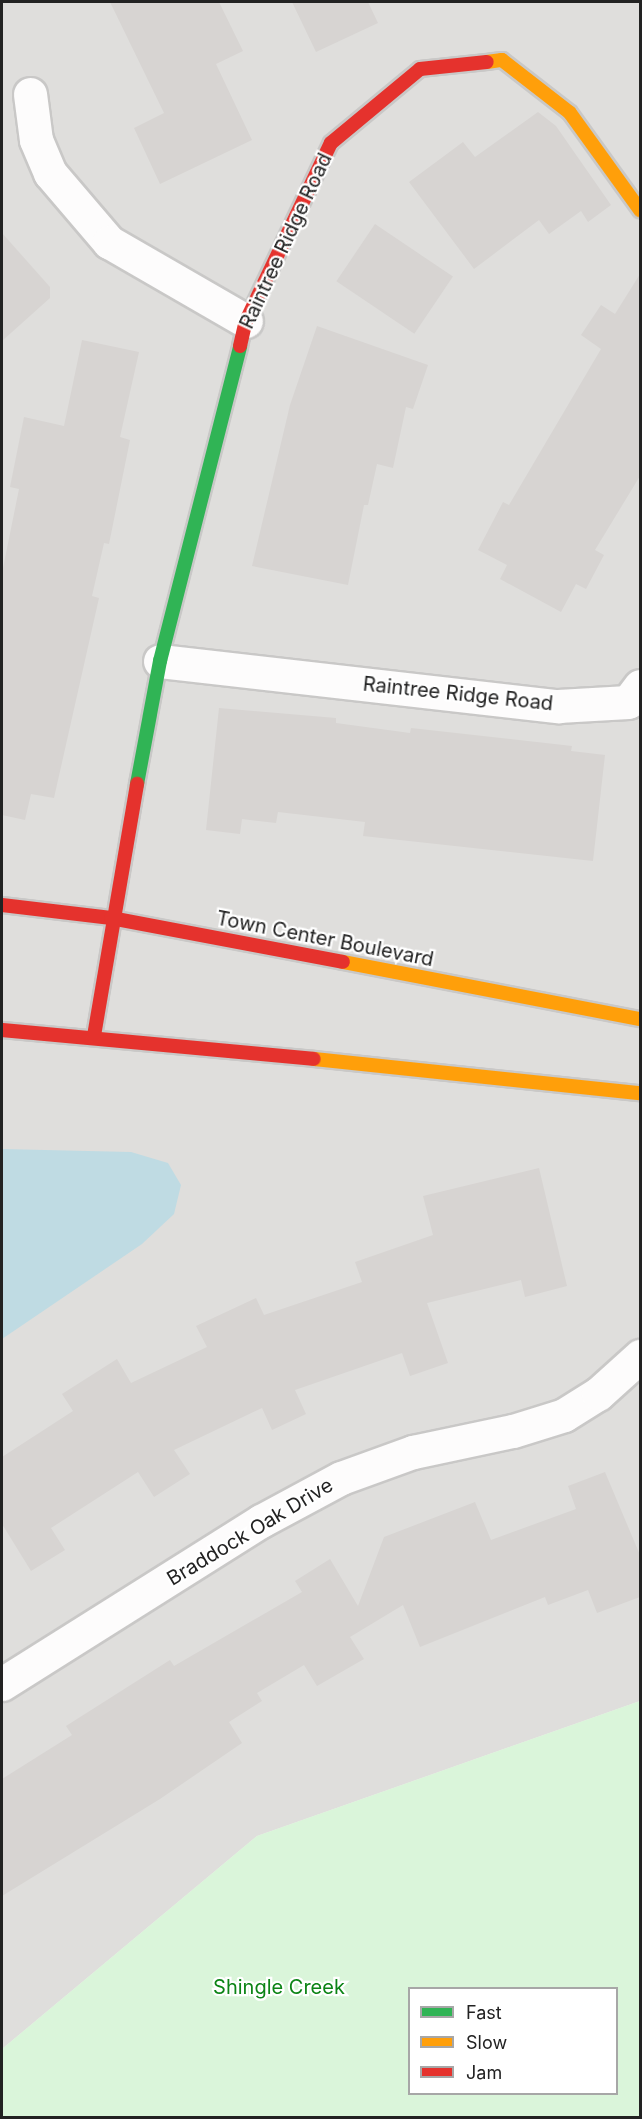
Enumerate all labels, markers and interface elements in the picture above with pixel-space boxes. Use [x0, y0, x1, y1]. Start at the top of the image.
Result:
street label: Raintree Ridge Road [235, 149, 337, 333]
street label: Raintree Ridge Road [362, 672, 554, 716]
street label: Town Center Boulevard [214, 906, 436, 972]
street label: Braddock Oak Drive [163, 1473, 337, 1591]
park label: Shingle Creek [213, 1975, 345, 1999]
legend [408, 1987, 618, 2095]
text: Fast [466, 2002, 502, 2023]
text: Slow [466, 2032, 507, 2053]
text: Jam [466, 2062, 502, 2083]

